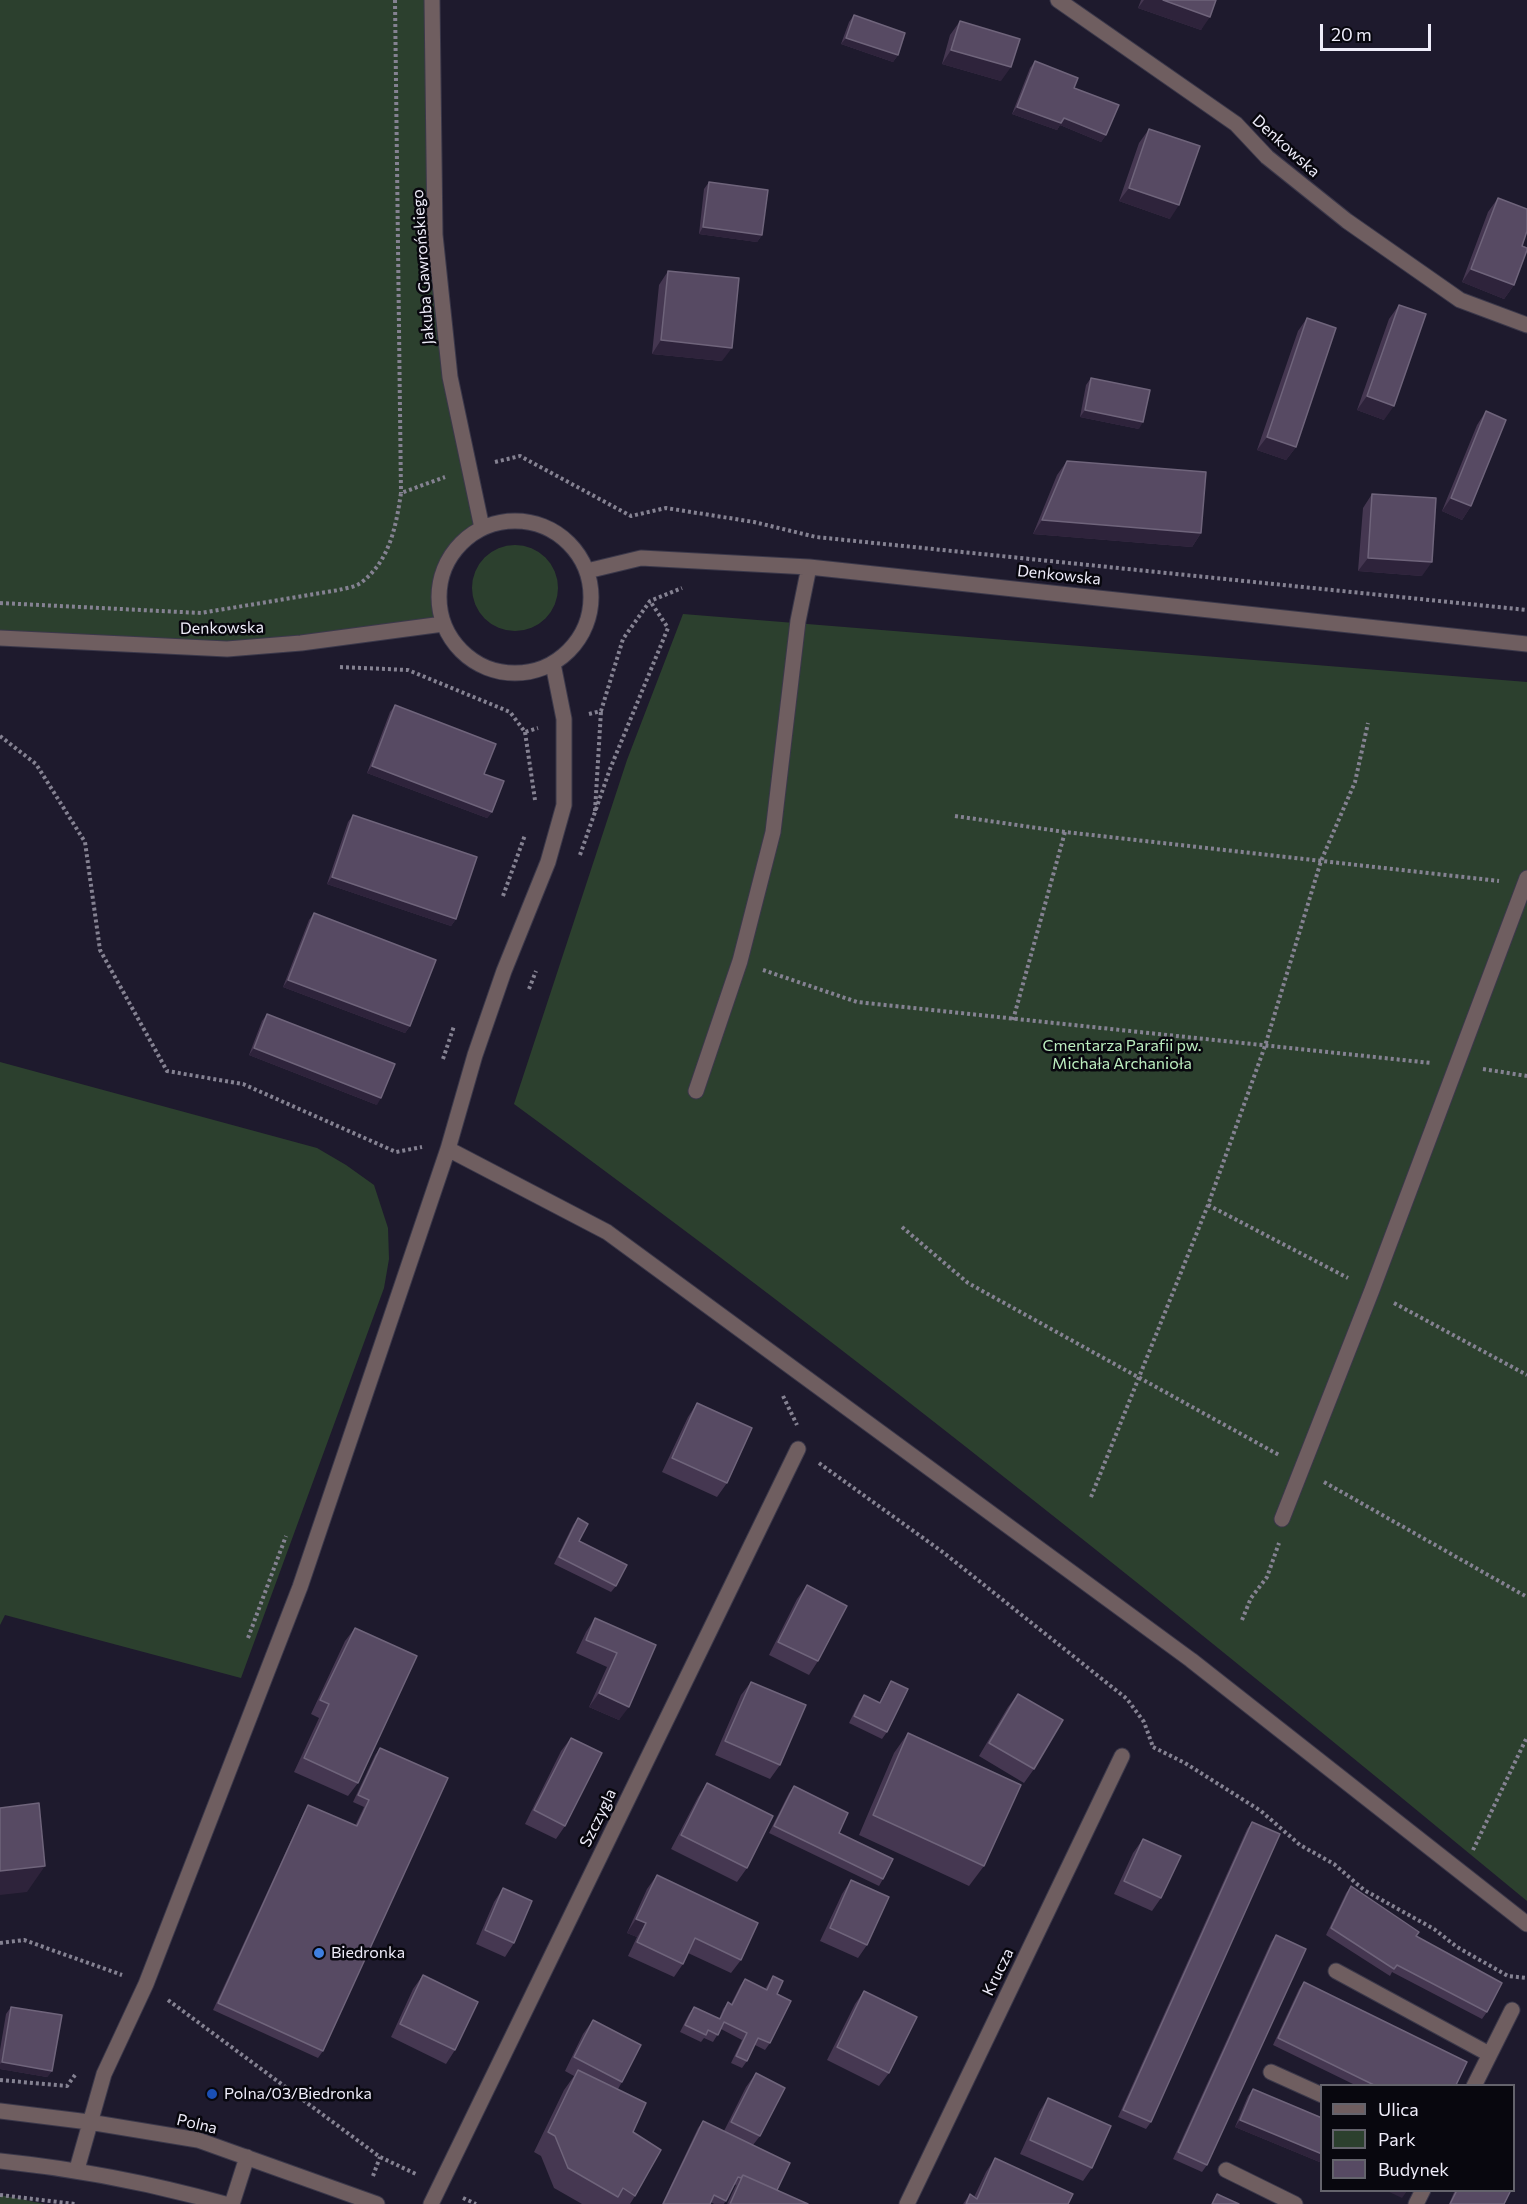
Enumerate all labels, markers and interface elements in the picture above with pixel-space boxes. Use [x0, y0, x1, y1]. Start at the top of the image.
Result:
scale bar [1323, 12, 1434, 50]
text: 20 m [1331, 23, 1372, 45]
street label: Denkowska [1248, 111, 1324, 181]
street label: Jakuba Gawrońskiego [408, 189, 438, 345]
street label: Denkowska [1016, 561, 1102, 589]
street label: Denkowska [180, 618, 264, 638]
park label: Cmentarza Parafii pw. Michała Archanioła [1043, 1036, 1201, 1074]
street label: Szczygla [576, 1786, 620, 1850]
place label: Biedronka [331, 1943, 405, 1963]
street label: Krucza [978, 1945, 1018, 1999]
marker: Biedronka [312, 1946, 326, 1960]
place label: Polna/03/Biedronka [224, 2084, 372, 2104]
legend [1320, 2084, 1515, 2192]
marker: Polna/03/Biedronka [205, 2087, 219, 2101]
text: Ulica [1378, 2098, 1419, 2120]
street label: Polna [175, 2110, 219, 2138]
text: Park [1378, 2128, 1416, 2150]
text: Budynek [1378, 2158, 1449, 2180]

